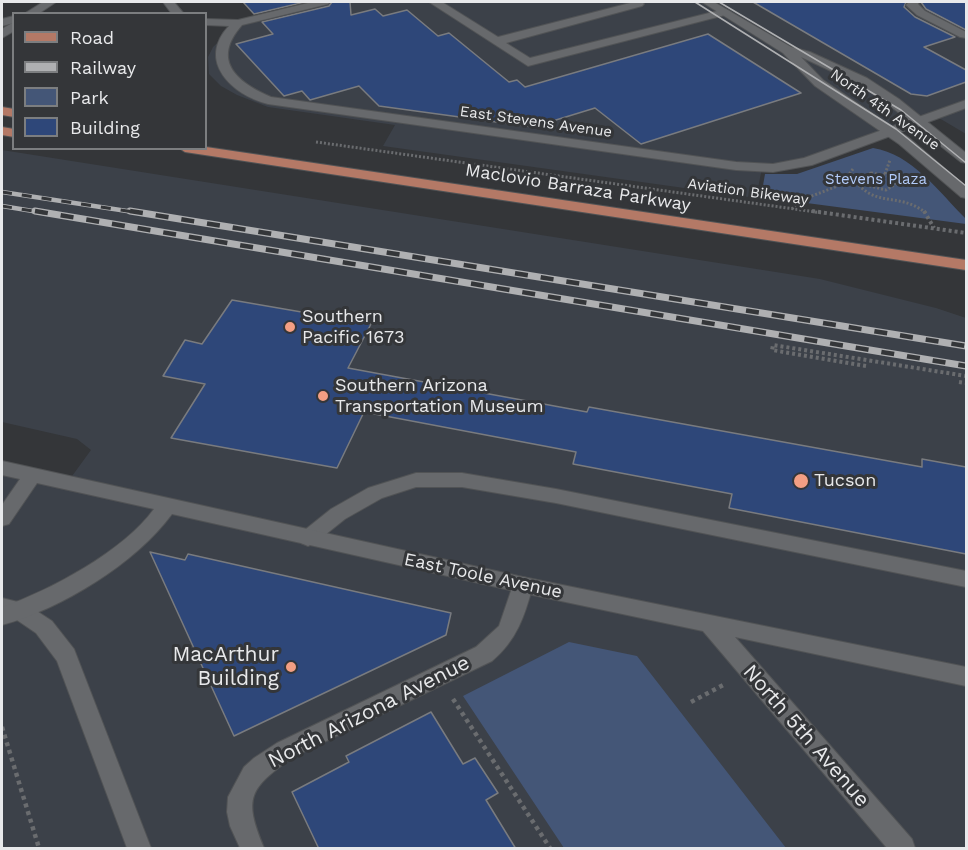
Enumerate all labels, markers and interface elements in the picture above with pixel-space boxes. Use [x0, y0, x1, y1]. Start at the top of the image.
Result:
legend [12, 12, 207, 150]
text: Road [70, 27, 114, 48]
text: Railway [70, 57, 136, 78]
street label: North 4th Avenue [827, 66, 943, 154]
text: Park [70, 87, 109, 108]
street label: East Stevens Avenue [459, 102, 613, 142]
text: Building [70, 117, 140, 138]
street label: Maclovio Barraza Parkway [464, 160, 692, 216]
park label: Stevens Plaza [825, 171, 927, 189]
street label: Aviation Bikeway [686, 175, 810, 209]
place label: Southern Pacific 1673 [302, 306, 404, 348]
marker: Southern Pacific 1673 [283, 320, 297, 334]
place label: Southern Arizona Transportation Museum [335, 375, 544, 418]
marker: Southern Arizona Transportation Museum [316, 389, 330, 403]
place label: Tucson [814, 470, 876, 492]
marker: Tucson [792, 472, 810, 490]
street label: East Toole Avenue [402, 549, 564, 603]
place label: MacArthur Building [172, 642, 279, 692]
street label: North Arizona Avenue [264, 650, 474, 774]
marker: MacArthur Building [284, 660, 298, 674]
street label: North 5th Avenue [737, 660, 875, 812]

